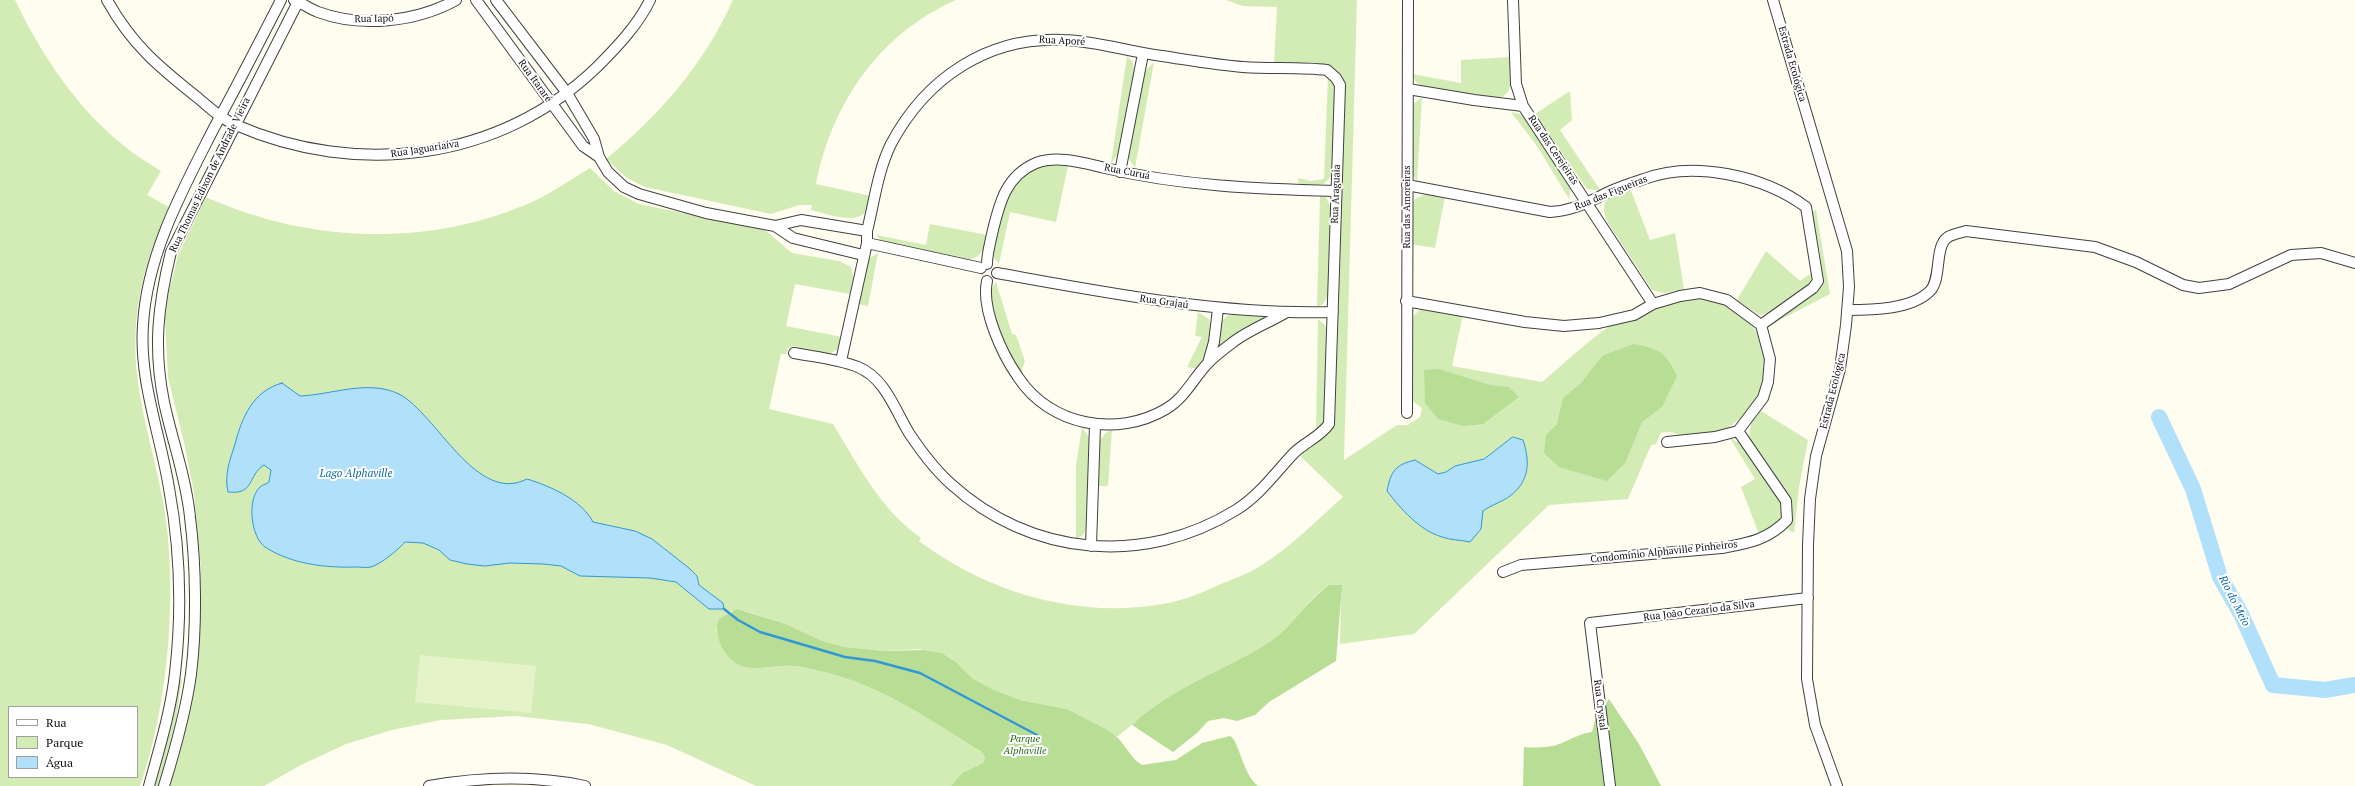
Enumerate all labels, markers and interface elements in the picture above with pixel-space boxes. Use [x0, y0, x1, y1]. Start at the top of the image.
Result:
street label: Rua Iapó [354, 13, 394, 25]
street label: Estrada Ecológica [1775, 25, 1809, 103]
street label: Rua Aporé [1038, 34, 1086, 48]
street label: Rua Itararé [516, 57, 554, 105]
street label: Rua Thomas Edixon de Andrade Vieira [167, 96, 253, 254]
street label: Rua das Cerejeiras [1525, 113, 1581, 187]
street label: Rua Jaguariaíva [390, 138, 460, 160]
street label: Rua Curuá [1103, 162, 1151, 182]
street label: Rua Araguaia [1329, 164, 1343, 224]
street label: Rua das Amoreiras [1401, 165, 1413, 249]
street label: Rua das Figueiras [1573, 173, 1649, 213]
street label: Rua Grajaú [1139, 293, 1189, 311]
street label: Estrada Ecológica [1818, 352, 1848, 430]
water label: Lago Alphaville [320, 467, 392, 481]
street label: Condomínio Alphaville Pinheiros [1590, 538, 1738, 566]
water label: Rio do Meio [2216, 573, 2252, 629]
street label: Rua João Cezario da Silva [1643, 598, 1755, 624]
street label: Rua Crystal [1591, 679, 1609, 731]
legend [8, 706, 138, 778]
text: Rua [46, 715, 67, 730]
park label: Parque Alphaville [1003, 733, 1047, 756]
text: Parque [46, 735, 83, 750]
text: Água [46, 755, 73, 770]

